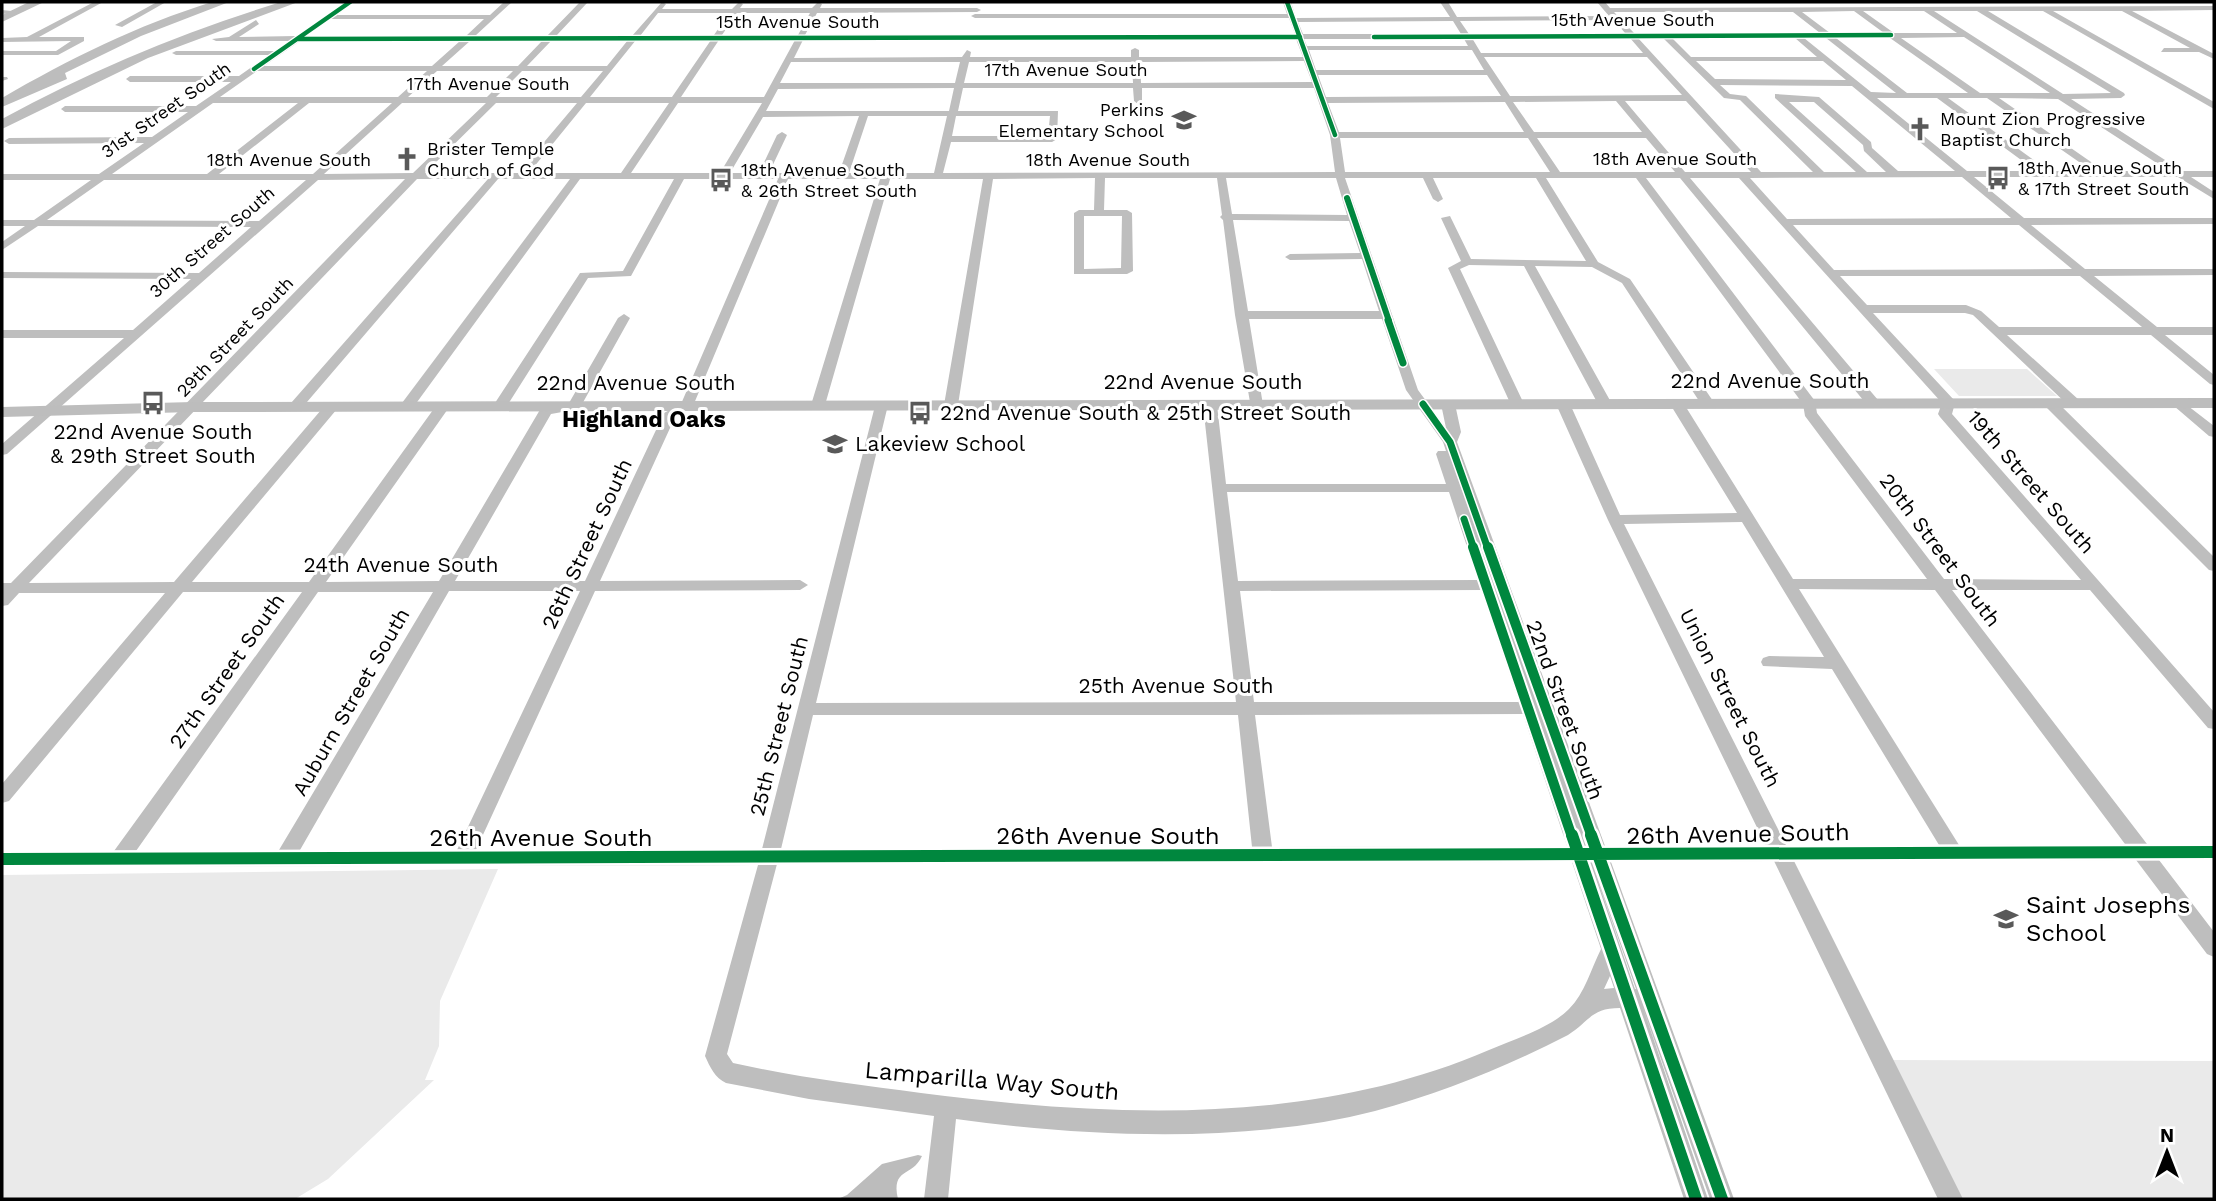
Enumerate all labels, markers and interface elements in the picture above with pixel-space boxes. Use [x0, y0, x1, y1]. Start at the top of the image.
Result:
street label: 15th Avenue South [1551, 9, 1715, 30]
street label: 15th Avenue South [716, 11, 880, 32]
street label: 31st Street South [97, 57, 234, 162]
street label: 17th Avenue South [984, 59, 1148, 80]
street label: 17th Avenue South [406, 73, 570, 94]
place label: Perkins Elementary School [998, 99, 1164, 141]
school or university icon: Perkins Elementary School [1170, 106, 1198, 134]
place label: Mount Zion Progressive Baptist Church [1940, 108, 2145, 150]
church icon: Mount Zion Progressive Baptist Church [1906, 115, 1934, 143]
place label: Brister Temple Church of God [427, 138, 555, 180]
church icon: Brister Temple Church of God [393, 145, 421, 173]
street label: 18th Avenue South [1593, 148, 1757, 169]
street label: 18th Avenue South [207, 149, 371, 170]
street label: 18th Avenue South [1026, 149, 1190, 170]
place label: 18th Avenue South & 17th Street South [2018, 157, 2189, 199]
place label: 18th Avenue South & 26th Street South [741, 159, 917, 201]
bus stop icon: 18th Avenue South & 17th Street South [1984, 164, 2012, 192]
bus stop icon: 18th Avenue South & 26th Street South [707, 166, 735, 194]
street label: 30th Street South [145, 182, 279, 302]
street label: 29th Street South [172, 272, 297, 401]
street label: 22nd Avenue South [1670, 368, 1870, 393]
street label: 22nd Avenue South [1103, 369, 1303, 394]
street label: 22nd Avenue South [536, 370, 736, 395]
bus stop icon: 22nd Avenue South & 29th Street South [139, 389, 167, 417]
bus stop icon: 22nd Avenue South & 25th Street South [906, 399, 934, 427]
place label: 22nd Avenue South & 25th Street South [940, 400, 1351, 425]
street label: 19th Street South [1962, 405, 2100, 558]
district label: Highland Oaks [562, 406, 726, 433]
place label: 22nd Avenue South & 29th Street South [50, 419, 256, 468]
school or university icon: Lakeview School [821, 430, 849, 458]
place label: Lakeview School [855, 431, 1026, 456]
street label: 26th Street South [536, 455, 637, 633]
street label: 20th Street South [1875, 468, 2006, 631]
street label: 24th Avenue South [304, 552, 498, 577]
street label: 27th Street South [164, 588, 290, 753]
street label: Auburn Street South [287, 603, 415, 800]
street label: Union Street South [1675, 604, 1786, 791]
street label: 22nd Street South [1521, 617, 1610, 803]
street label: 25th Street South [744, 633, 813, 818]
street label: 25th Avenue South [1079, 673, 1273, 698]
street label: 26th Avenue South [1626, 818, 1850, 850]
street label: 26th Avenue South [996, 822, 1220, 850]
street label: 26th Avenue South [429, 824, 653, 852]
place label: Saint Josephs School [2026, 891, 2190, 947]
school or university icon: Saint Josephs School [1992, 905, 2020, 933]
street label: Lamparilla Way South [864, 1056, 1120, 1106]
north arrow [2132, 1117, 2202, 1187]
text: N [2160, 1124, 2174, 1147]

